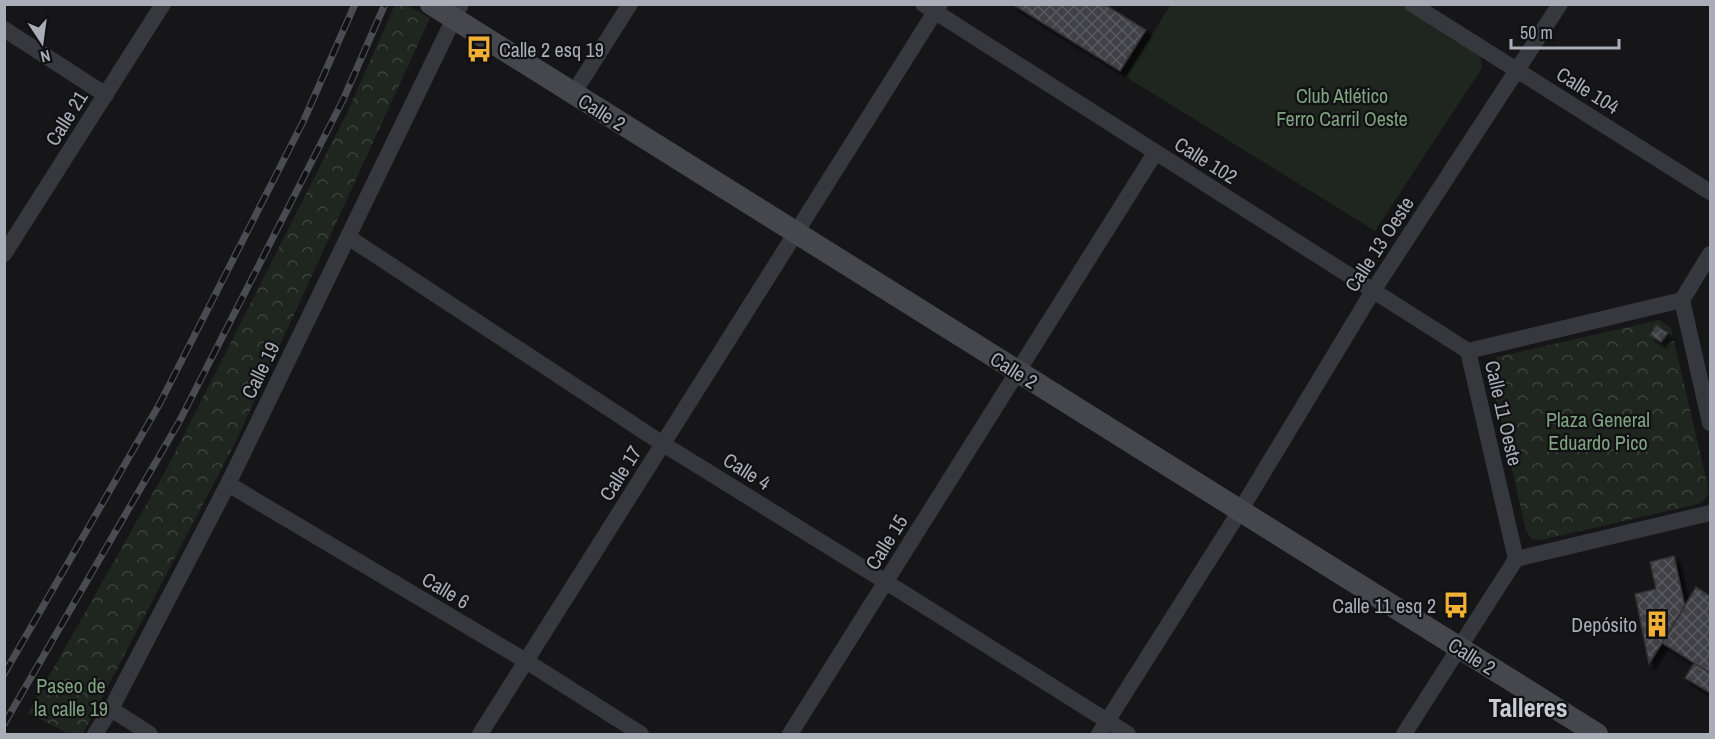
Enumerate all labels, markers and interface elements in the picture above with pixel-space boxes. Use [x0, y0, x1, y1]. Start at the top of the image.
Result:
north arrow [12, 12, 72, 72]
scale bar [1511, 12, 1619, 50]
text: 50 m [1520, 20, 1553, 45]
bus stop icon: Calle 2 esq 19 [464, 34, 494, 64]
place label: Calle 2 esq 19 [499, 36, 604, 63]
text: N [38, 45, 52, 68]
street label: Calle 104 [1551, 60, 1625, 120]
park label: Club Atlético Ferro Carril Oeste [1276, 82, 1408, 132]
street label: Calle 21 [39, 85, 93, 151]
street label: Calle 2 [573, 87, 631, 137]
street label: Calle 102 [1169, 130, 1243, 190]
street label: Calle 13 Oeste [1338, 191, 1420, 297]
street label: Calle 19 [235, 337, 285, 403]
street label: Calle 2 [985, 345, 1043, 395]
street label: Calle 11 Oeste [1479, 358, 1529, 468]
park label: Plaza General Eduardo Pico [1546, 406, 1650, 456]
street label: Calle 17 [593, 440, 647, 506]
street label: Calle 4 [718, 446, 776, 496]
street label: Calle 15 [859, 509, 913, 575]
street label: Calle 6 [417, 565, 475, 615]
bus stop icon: Calle 11 esq 2 [1441, 590, 1471, 620]
place label: Calle 11 esq 2 [1332, 592, 1436, 619]
building icon: Depósito [1642, 609, 1672, 639]
place label: Depósito [1571, 611, 1637, 638]
street label: Calle 2 [1443, 631, 1501, 681]
park label: Paseo de la calle 19 [34, 672, 108, 722]
district label: Talleres [1488, 690, 1568, 725]

